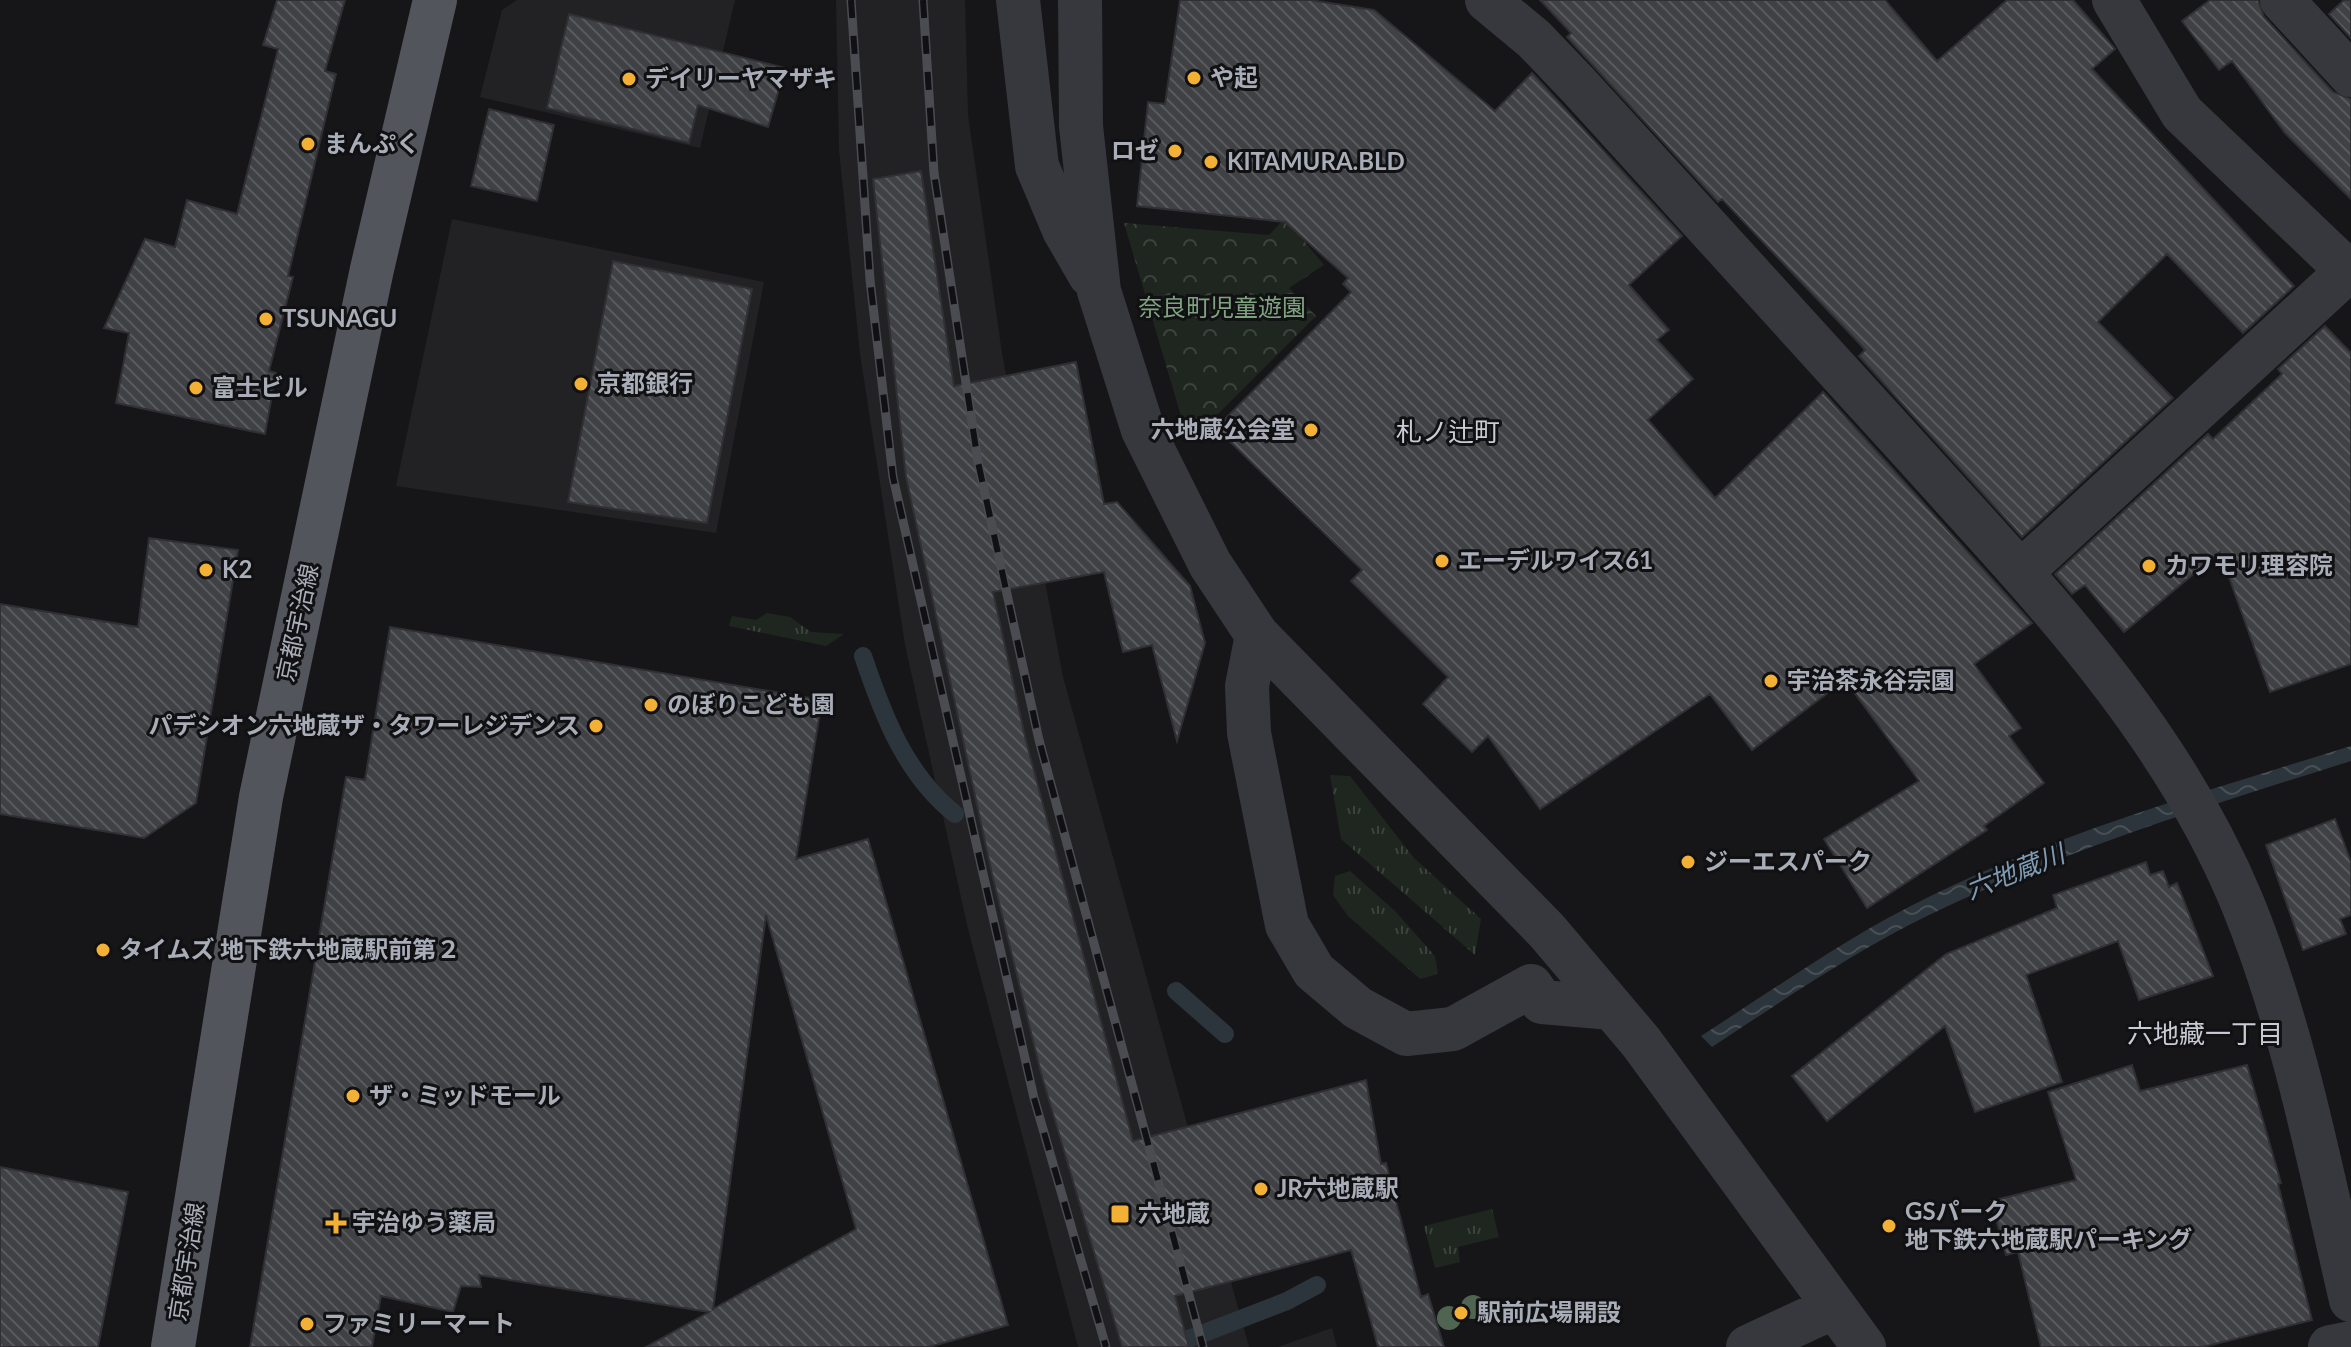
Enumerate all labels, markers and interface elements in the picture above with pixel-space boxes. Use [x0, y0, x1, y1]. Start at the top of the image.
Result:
place label: や起 [1210, 62, 1258, 91]
place label: デイリーヤマザキ [645, 63, 837, 92]
marker: や起 [1185, 69, 1203, 87]
marker: デイリーヤマザキ [620, 70, 638, 88]
place label: まんぷく [324, 128, 420, 157]
marker: まんぷく [299, 135, 317, 153]
place label: ロゼ [1111, 135, 1159, 164]
marker: ロゼ [1166, 142, 1184, 160]
place label: KITAMURA.BLD [1227, 146, 1405, 175]
marker: KITAMURA.BLD [1202, 153, 1220, 171]
park label: 奈良町児童遊園 [1138, 292, 1306, 321]
place label: TSUNAGU [282, 303, 397, 332]
marker: TSUNAGU [257, 310, 275, 328]
place label: 京都銀行 [597, 368, 693, 397]
place label: 富士ビル [212, 372, 308, 401]
marker: 京都銀行 [572, 375, 590, 393]
marker: 富士ビル [187, 379, 205, 397]
place label: 六地蔵公会堂 [1151, 414, 1295, 443]
district label: 札ノ辻町 [1396, 415, 1500, 447]
marker: 六地蔵公会堂 [1302, 421, 1320, 439]
place label: エーデルワイス61 [1458, 545, 1653, 574]
place label: カワモリ理容院 [2165, 550, 2333, 579]
marker: エーデルワイス61 [1433, 552, 1451, 570]
place label: K2 [222, 554, 252, 583]
marker: カワモリ理容院 [2140, 557, 2158, 575]
marker: K2 [197, 561, 215, 579]
street label: 京都宇治線 [270, 561, 323, 684]
place label: 宇治茶永谷宗園 [1787, 665, 1955, 694]
marker: 宇治茶永谷宗園 [1762, 672, 1780, 690]
place label: のぼりこども園 [667, 689, 835, 718]
marker: のぼりこども園 [642, 696, 660, 714]
place label: パデシオン六地蔵ザ・タワーレジデンス [148, 710, 580, 739]
marker: パデシオン六地蔵ザ・タワーレジデンス [587, 717, 605, 735]
water label: 六地蔵川 [1960, 836, 2072, 905]
place label: ジーエスパーク [1704, 846, 1872, 875]
marker: ジーエスパーク [1679, 853, 1697, 871]
place label: タイムズ 地下鉄六地蔵駅前第２ [119, 934, 460, 963]
marker: タイムズ 地下鉄六地蔵駅前第２ [94, 941, 112, 959]
district label: 六地藏一丁目 [2127, 1017, 2283, 1049]
place label: ザ・ミッドモール [369, 1080, 561, 1109]
marker: ザ・ミッドモール [344, 1087, 362, 1105]
place label: JR六地蔵駅 [1277, 1173, 1399, 1202]
marker: JR六地蔵駅 [1252, 1180, 1270, 1198]
place label: GSパーク 地下鉄六地蔵駅パーキング [1905, 1196, 2192, 1253]
place label: 六地蔵 [1138, 1198, 1210, 1227]
street label: 京都宇治線 [162, 1200, 209, 1323]
marker: 六地蔵 [1109, 1203, 1131, 1225]
place label: 宇治ゆう薬局 [352, 1207, 496, 1236]
marker: 宇治ゆう薬局 [327, 1214, 345, 1232]
marker: GSパーク 地下鉄六地蔵駅パーキング [1880, 1217, 1898, 1235]
place label: 駅前広場開設 [1477, 1297, 1621, 1326]
marker: 駅前広場開設 [1452, 1304, 1470, 1322]
place label: ファミリーマート [323, 1308, 515, 1337]
marker: ファミリーマート [298, 1315, 316, 1333]

